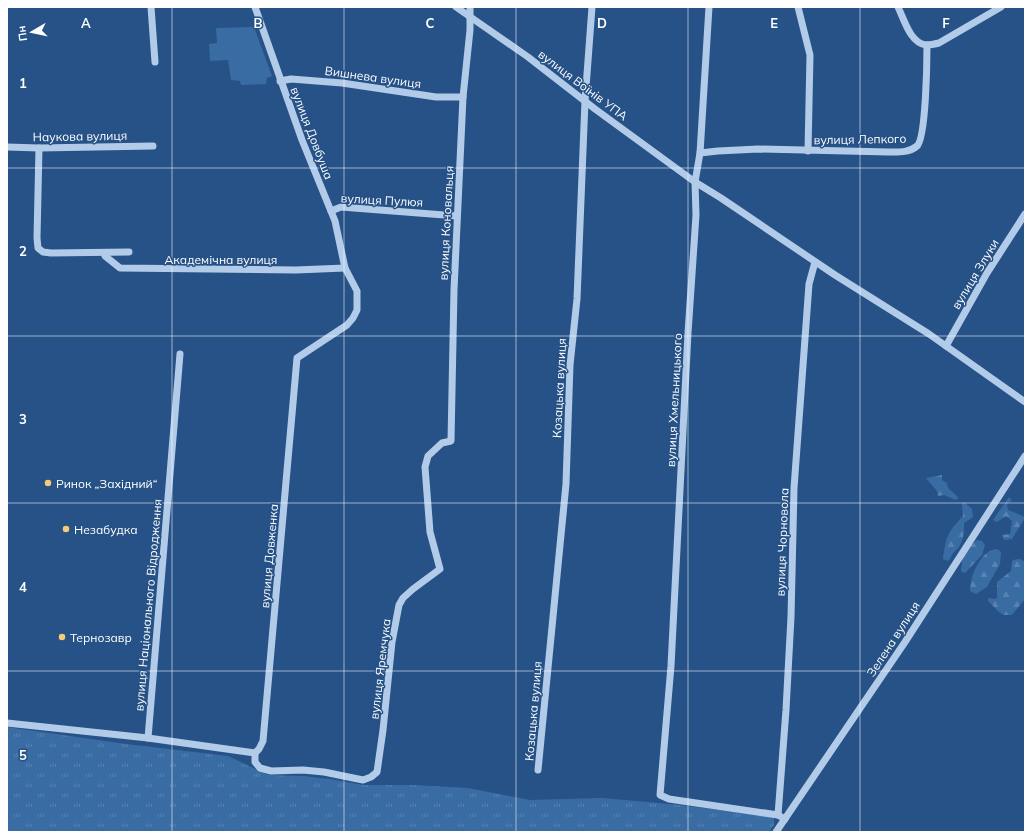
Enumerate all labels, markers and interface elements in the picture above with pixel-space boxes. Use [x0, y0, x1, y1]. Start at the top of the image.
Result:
north arrow [12, 12, 52, 52]
text: A [81, 15, 91, 31]
text: B [254, 15, 263, 31]
text: C [426, 15, 435, 31]
text: D [597, 15, 607, 31]
text: E [770, 15, 778, 31]
text: F [942, 15, 950, 31]
text: Пн [14, 25, 30, 42]
street label: вулиця Воїнів УПА [535, 46, 631, 124]
street label: Вишнева вулиця [324, 63, 422, 91]
text: 1 [19, 75, 27, 91]
street label: вулиця Довбуша [287, 85, 337, 181]
street label: Наукова вулиця [33, 128, 127, 144]
street label: вулиця Лепкого [814, 131, 907, 147]
street label: вулиця Коновальця [436, 165, 456, 281]
street label: вулиця Пулюя [340, 190, 424, 210]
street label: вулиця Злуки [948, 236, 1002, 312]
text: 2 [19, 243, 27, 259]
street label: Академічна вулиця [165, 252, 277, 267]
street label: вулиця Хмельницького [663, 333, 685, 467]
street label: Козацька вулиця [549, 338, 569, 438]
text: 3 [19, 411, 27, 427]
place label: Ринок „Західний“ [56, 476, 158, 491]
marker: Ринок „Західний“ [43, 478, 53, 488]
street label: вулиця Чорновола [773, 487, 791, 597]
street label: вулиця Національного Відродження [131, 498, 165, 712]
street label: вулиця Довженка [257, 503, 281, 609]
place label: Незабудка [74, 522, 138, 537]
marker: Незабудка [61, 524, 71, 534]
text: 4 [19, 579, 27, 595]
street label: Зелена вулиця [863, 599, 923, 679]
street label: вулиця Яремчука [366, 618, 394, 720]
place label: Тернозавр [70, 630, 132, 645]
marker: Тернозавр [57, 632, 67, 642]
street label: Козацька вулиця [521, 661, 545, 761]
text: 5 [19, 747, 27, 763]

